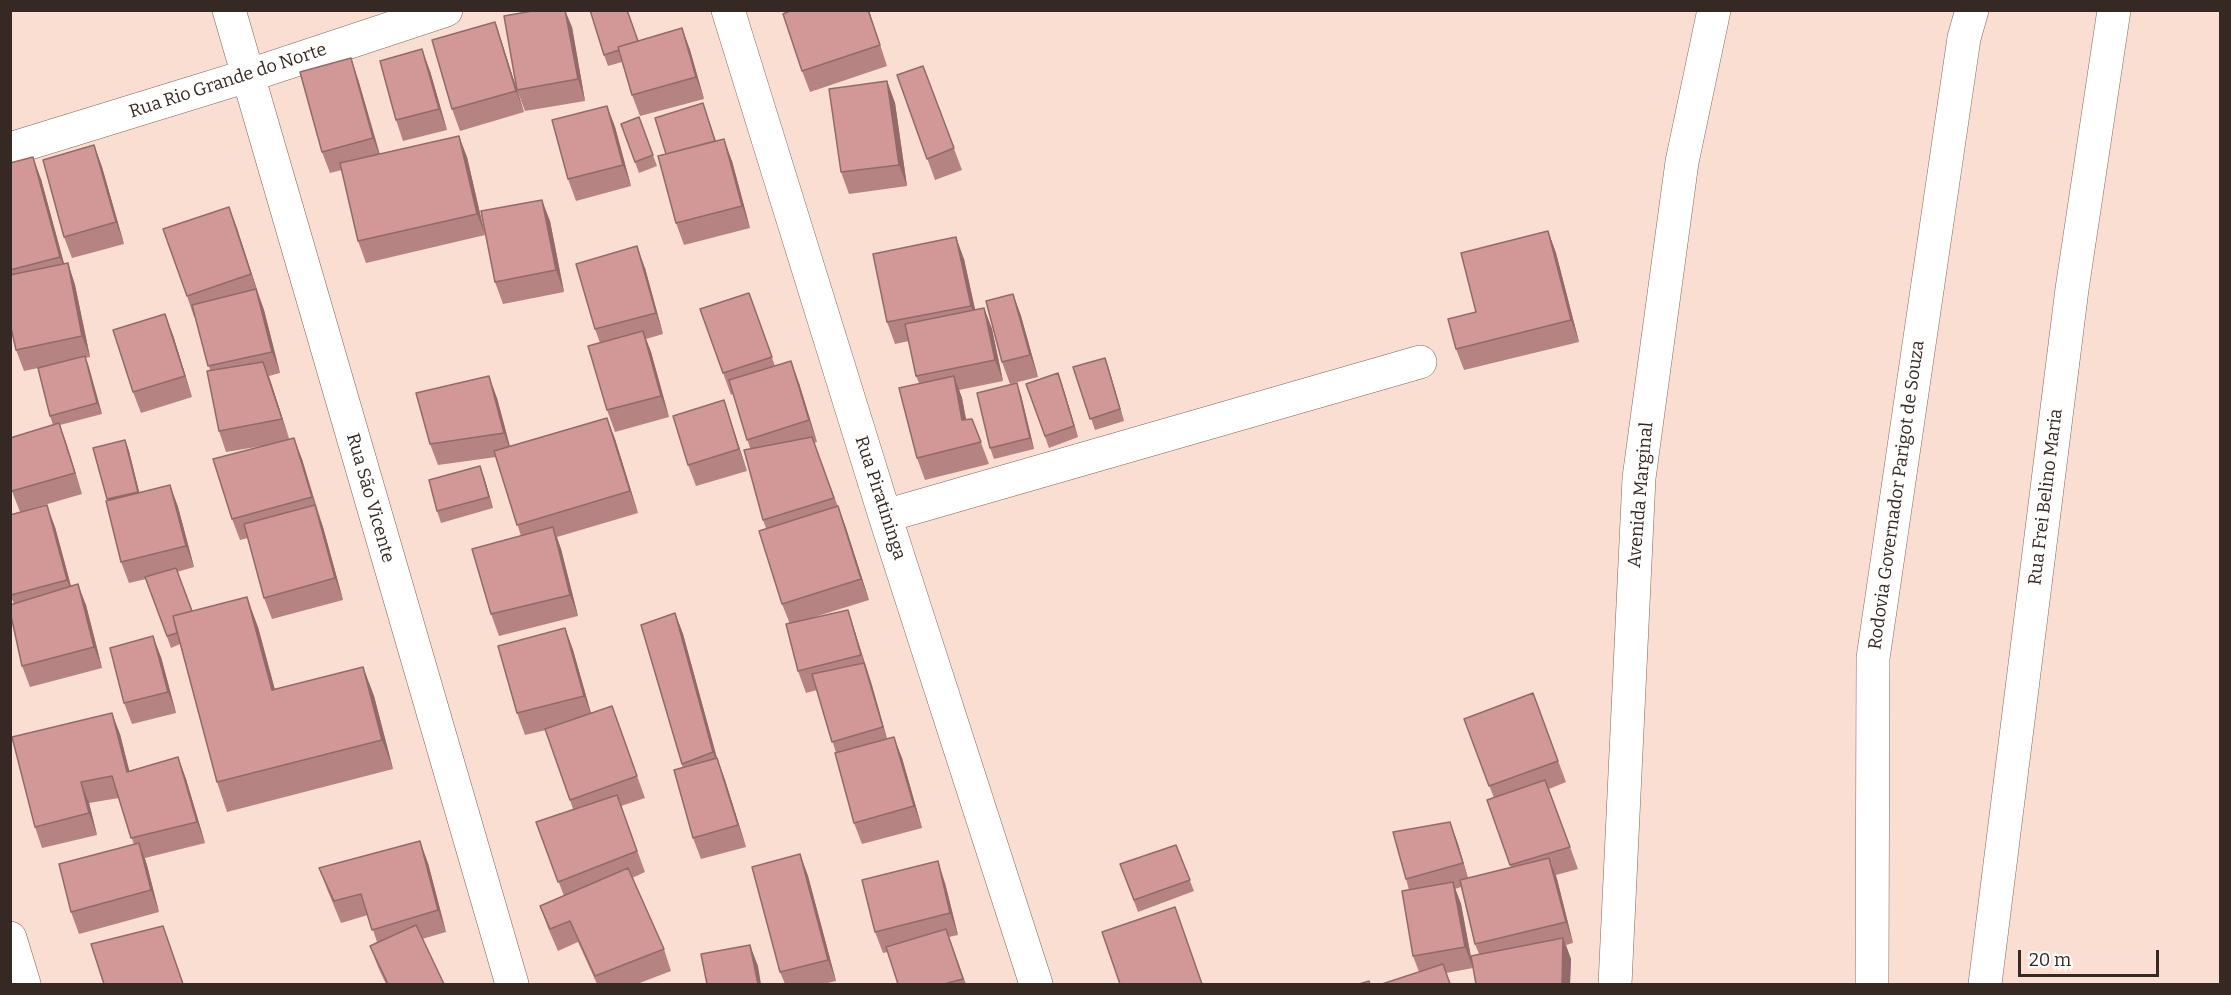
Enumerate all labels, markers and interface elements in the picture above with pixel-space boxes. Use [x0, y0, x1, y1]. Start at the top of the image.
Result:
street label: Rua Rio Grande do Norte [127, 39, 329, 123]
street label: Rodovia Governador Parigot de Souza [1865, 339, 1929, 651]
street label: Rua Frei Belino Maria [2024, 407, 2068, 587]
street label: Avenida Marginal [1624, 421, 1658, 569]
street label: Rua São Vicente [341, 431, 399, 565]
street label: Rua Piratininga [850, 433, 910, 563]
scale bar [2021, 938, 2162, 976]
text: 20 m [2029, 949, 2071, 971]

